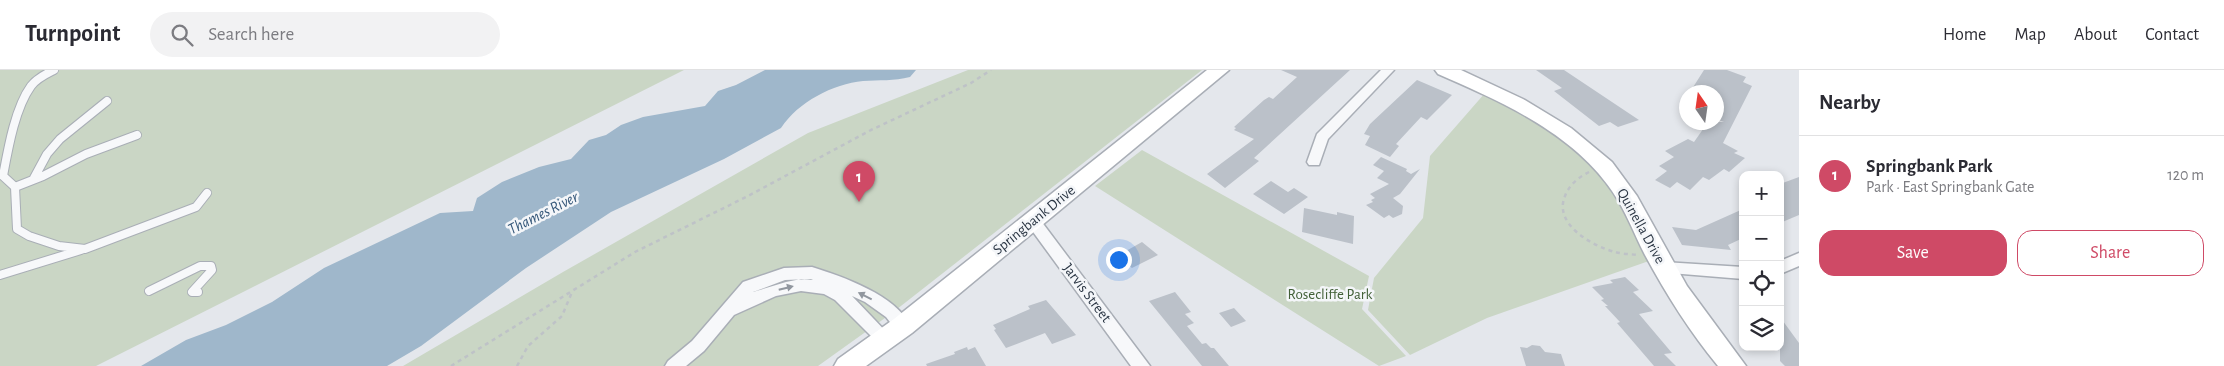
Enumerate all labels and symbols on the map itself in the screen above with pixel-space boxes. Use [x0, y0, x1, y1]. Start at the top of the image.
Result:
north arrow [1679, 85, 1724, 130]
pin: 1 [843, 161, 875, 202]
street label: Springbank Drive [990, 182, 1078, 258]
street label: Quinella Drive [1614, 186, 1668, 266]
water label: Thames River [505, 188, 581, 237]
your location [1106, 247, 1132, 273]
street label: Jarvis Street [1060, 261, 1114, 325]
one-way arrow [779, 284, 794, 292]
park label: Rosecliffe Park [1288, 287, 1373, 302]
one-way arrow [858, 291, 873, 300]

